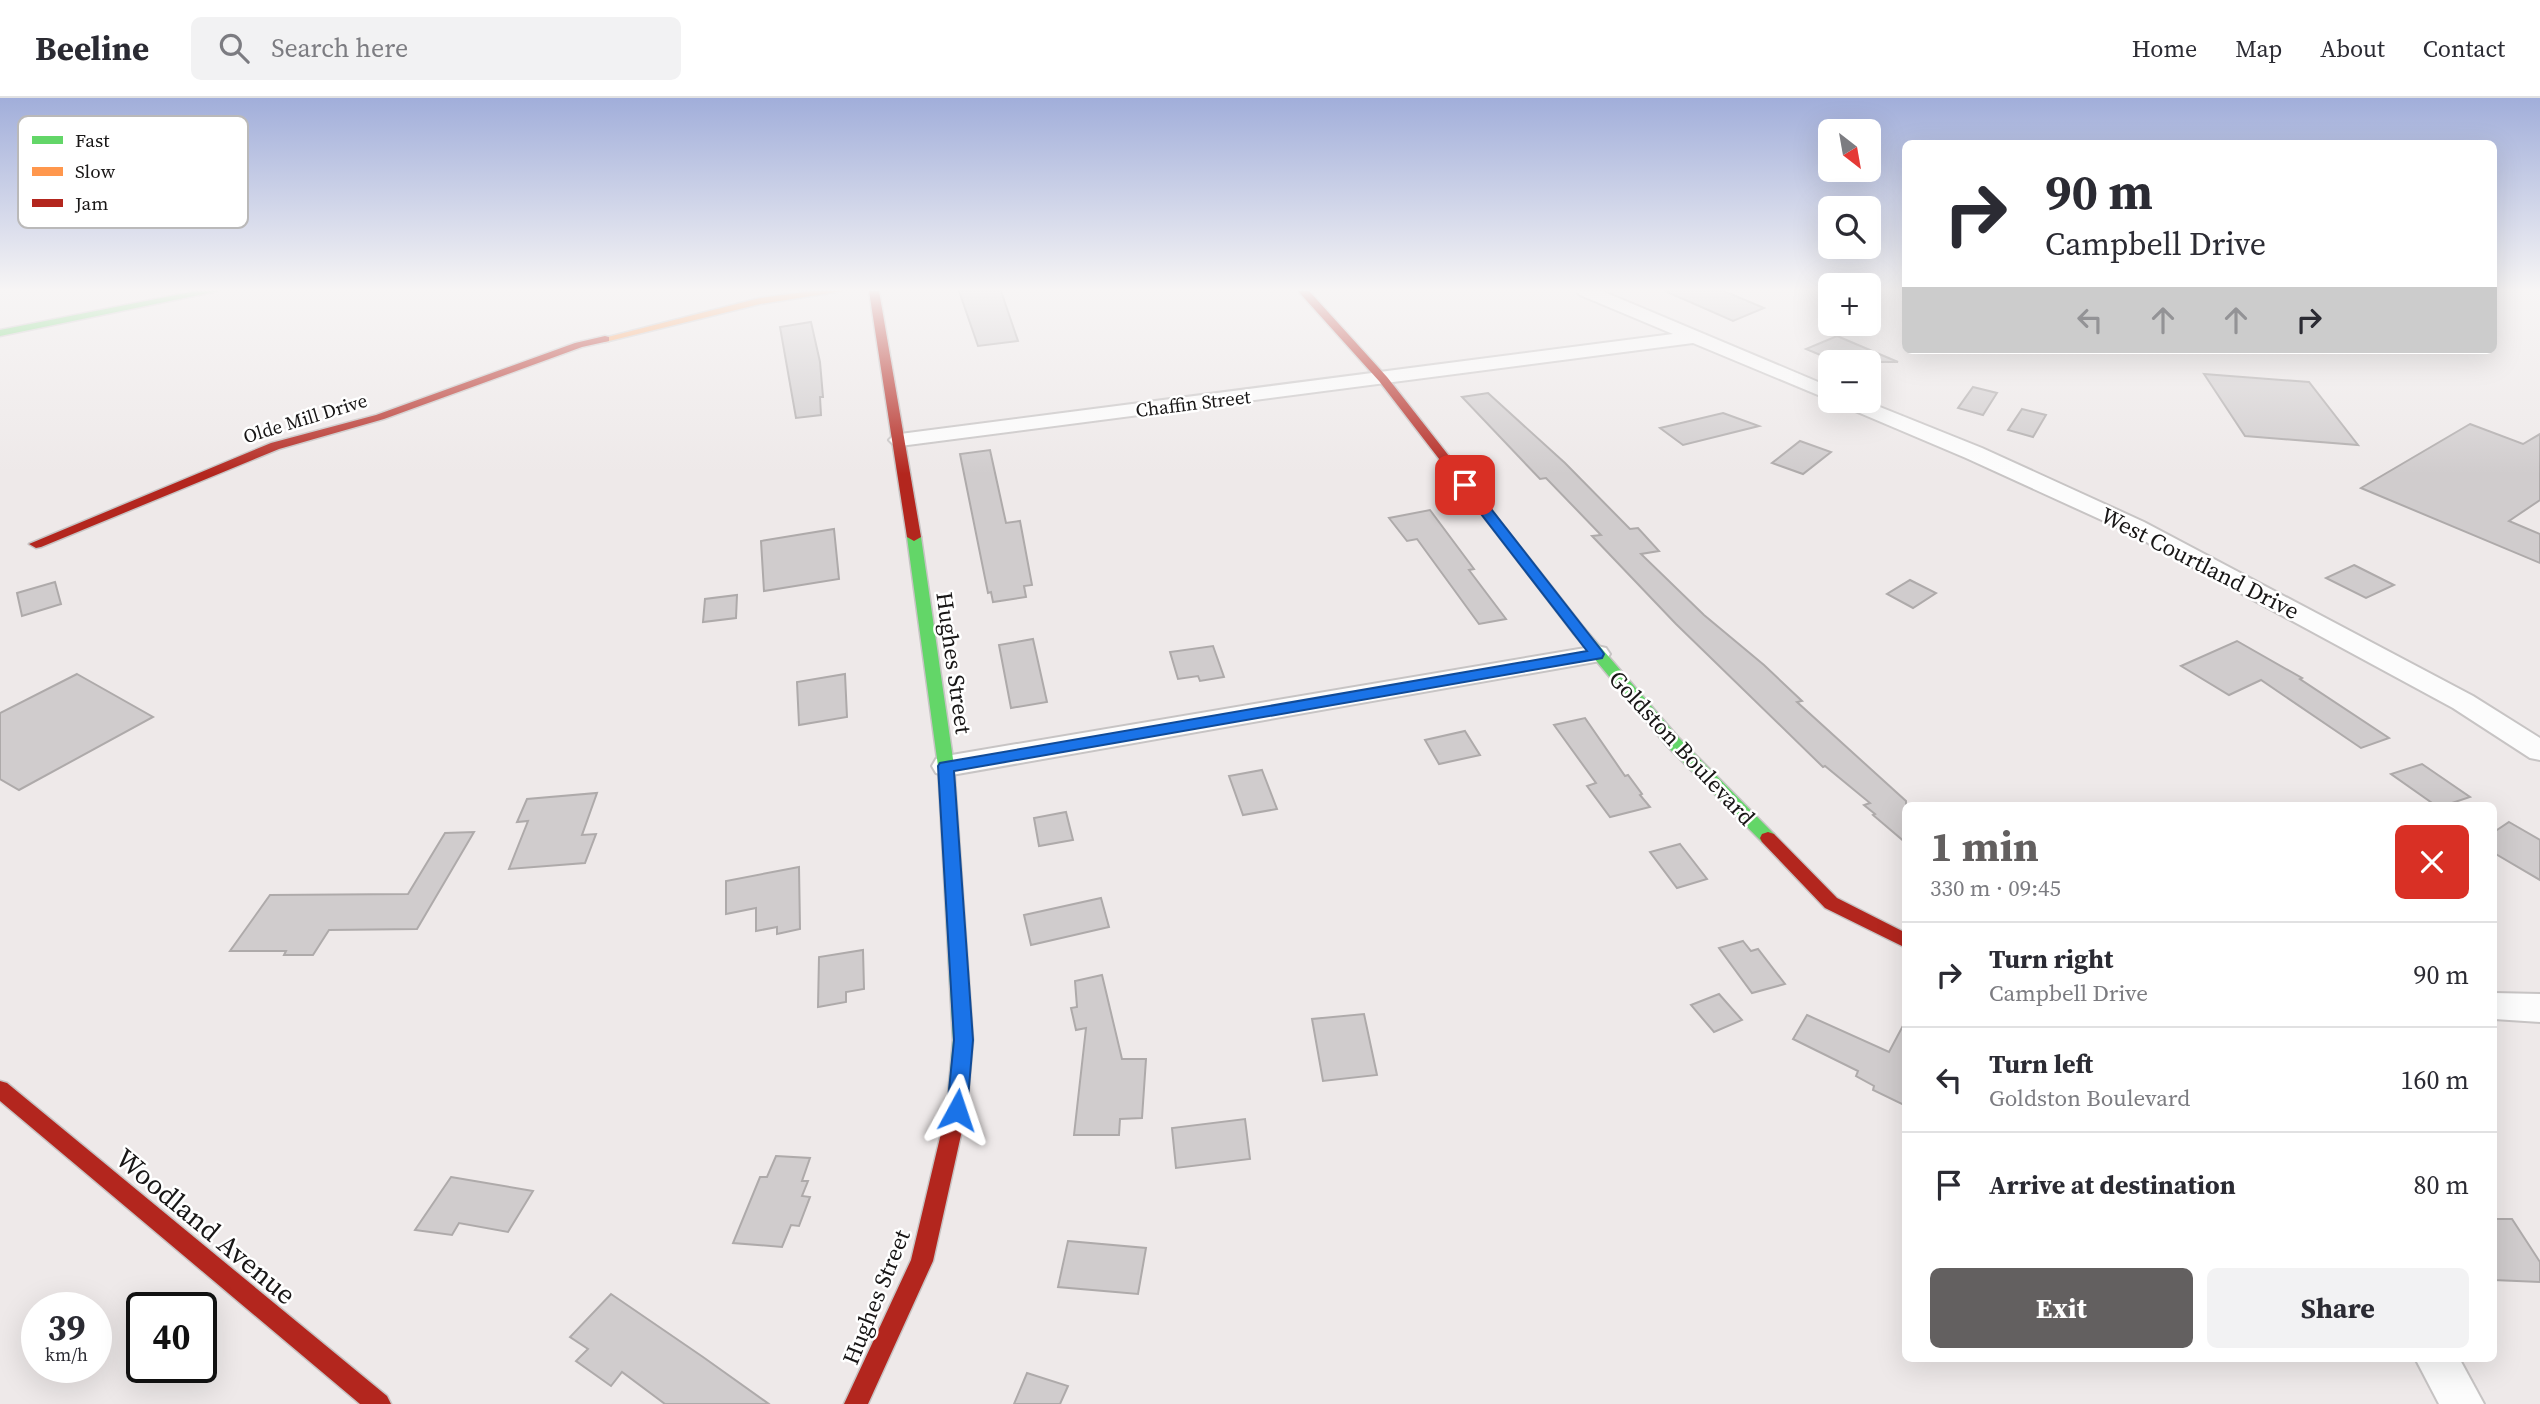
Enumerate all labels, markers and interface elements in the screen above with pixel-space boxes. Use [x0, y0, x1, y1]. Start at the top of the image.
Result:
search box [191, 17, 681, 80]
text: Beeline [35, 26, 149, 71]
icon: search [215, 29, 253, 67]
text: Search here [271, 30, 408, 66]
text: Home [2132, 32, 2197, 65]
text: Map [2235, 32, 2282, 65]
text: About [2320, 32, 2385, 65]
text: Contact [2423, 32, 2505, 65]
legend [18, 116, 248, 228]
north arrow [1818, 119, 1881, 182]
map controls [1818, 119, 1881, 413]
text: Fast [75, 127, 110, 153]
text: Slow [75, 158, 116, 184]
text: 90 m [2045, 158, 2153, 225]
icon: right [1930, 168, 2021, 259]
text: Jam [74, 190, 108, 216]
button: search [1818, 196, 1881, 259]
text: Campbell Drive [2045, 222, 2266, 266]
button: + [1818, 273, 1881, 336]
icon: left [2071, 301, 2109, 339]
icon: ahead [2144, 301, 2182, 339]
icon: ahead [2217, 301, 2255, 339]
icon: right [2290, 301, 2328, 339]
button: − [1818, 350, 1881, 413]
street label: Chaffin Street [1134, 383, 1253, 423]
street label: Olde Mill Drive [240, 387, 370, 449]
pin [1435, 455, 1495, 515]
icon: arrive [1446, 466, 1484, 504]
street label: West Courtland Drive [2095, 499, 2305, 627]
street label: Hughes Street [928, 590, 980, 736]
street label: Goldston Boulevard [1602, 663, 1762, 833]
text: 1 min [1930, 817, 2039, 875]
button: close [2395, 825, 2469, 899]
text: 330 m · 09:45 [1930, 872, 2061, 904]
text: Turn right [1989, 941, 2113, 977]
icon: right [1930, 956, 1968, 994]
text: 90 m [2414, 957, 2469, 993]
text: Campbell Drive [1989, 977, 2148, 1009]
text: Turn left [1989, 1046, 2093, 1082]
icon: left [1930, 1061, 1968, 1099]
text: 160 m [2401, 1062, 2469, 1098]
position arrow [920, 1073, 994, 1147]
text: Goldston Boulevard [1989, 1082, 2190, 1114]
street label: Woodland Avenue [108, 1139, 304, 1313]
icon: arrive [1930, 1166, 1968, 1204]
text: Arrive at destination [1989, 1167, 2236, 1203]
text: 80 m [2414, 1167, 2469, 1203]
street label: Hughes Street [834, 1224, 918, 1369]
button: Exit [1930, 1268, 2193, 1348]
button: Share [2207, 1268, 2469, 1348]
speed limit sign: 40 [126, 1292, 217, 1383]
text: 39 [48, 1304, 85, 1352]
text: km/h [45, 1342, 88, 1367]

